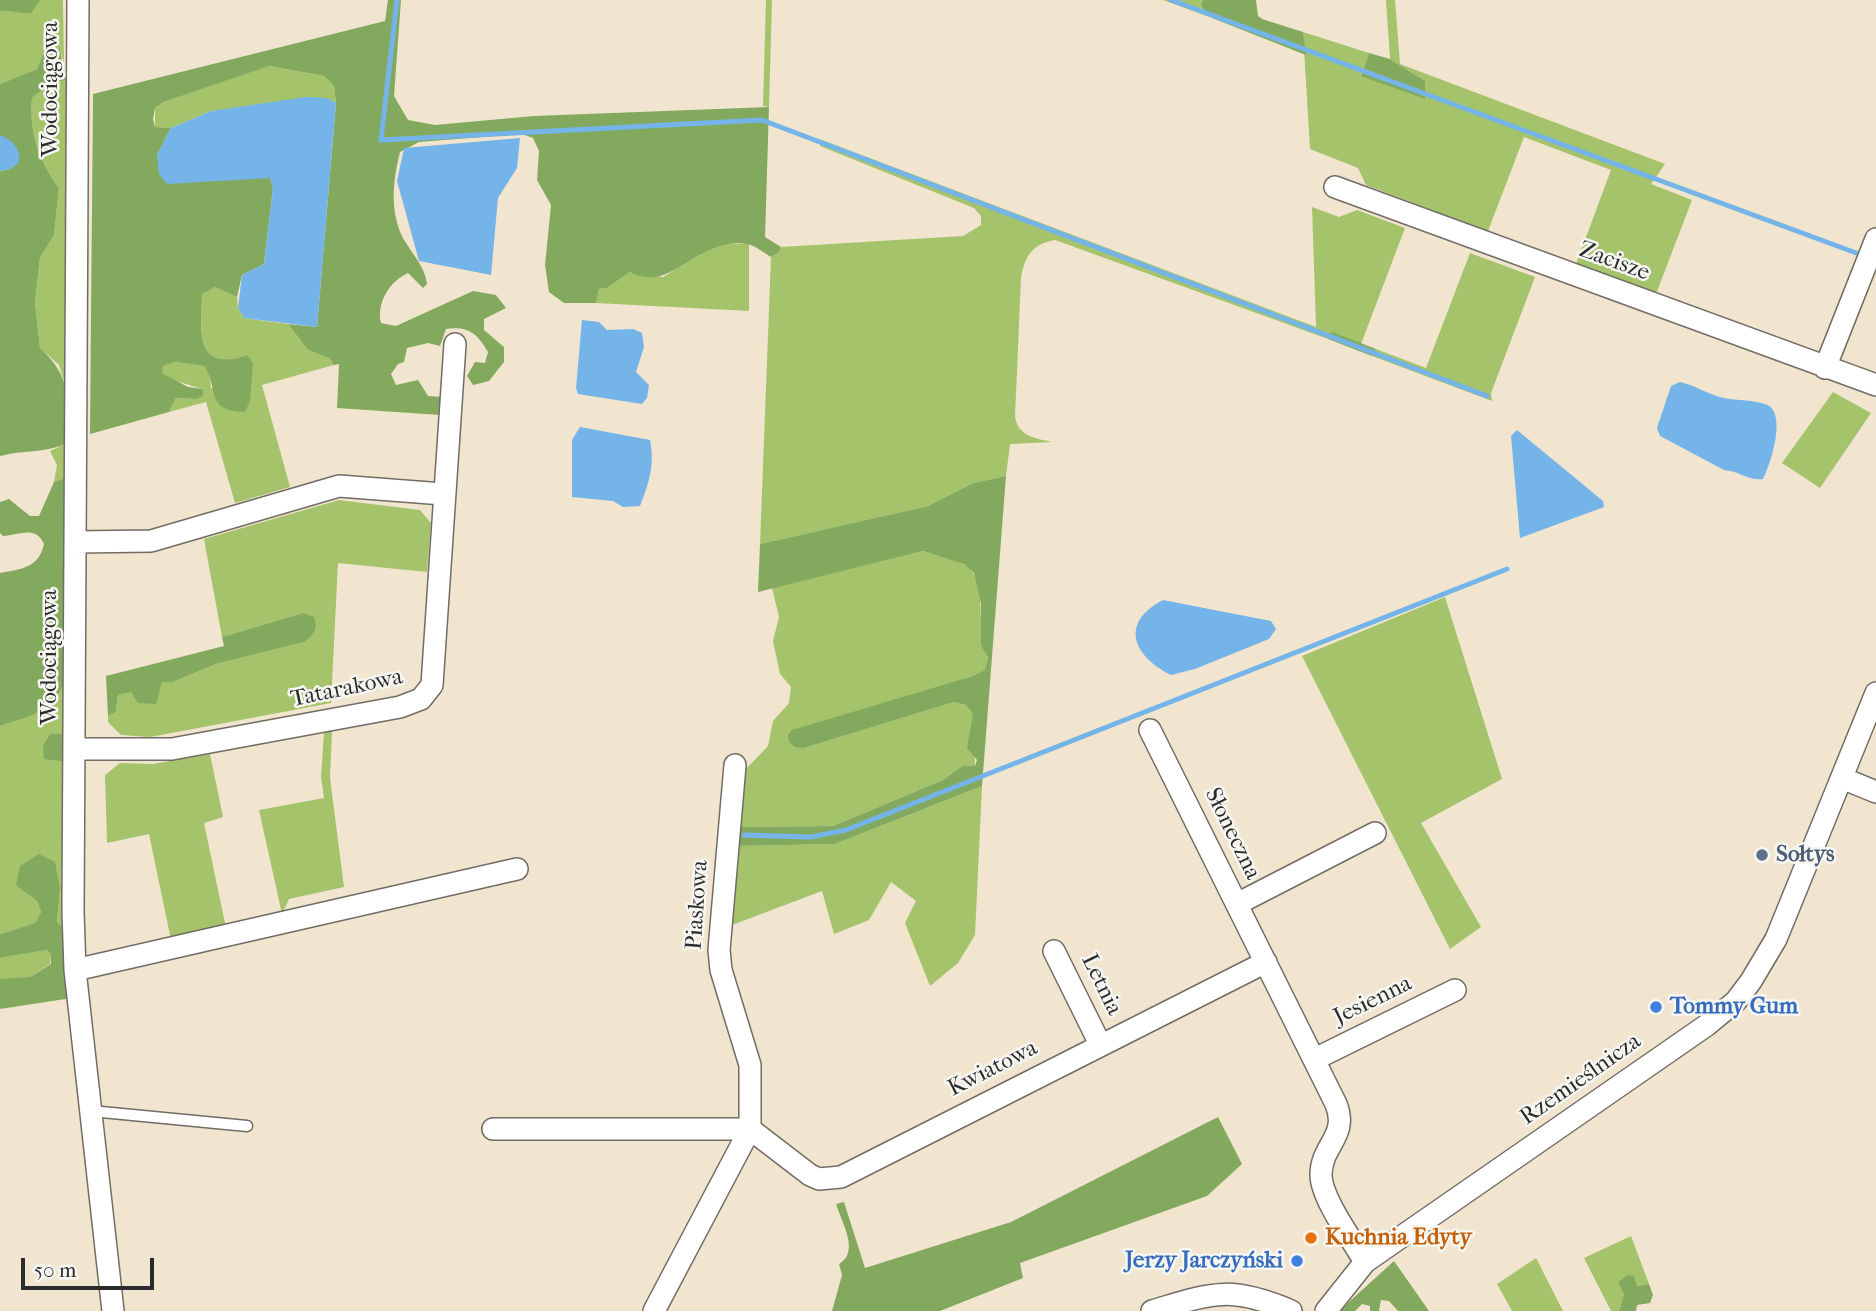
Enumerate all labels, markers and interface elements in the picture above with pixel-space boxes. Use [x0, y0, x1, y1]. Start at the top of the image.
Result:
street label: Wodociągowa [37, 21, 65, 157]
street label: Zacisze [1575, 237, 1653, 287]
street label: Wodociągowa [36, 589, 64, 725]
street label: Tatarakowa [289, 664, 405, 714]
street label: Słoneczna [1198, 784, 1266, 884]
place label: Sołtys [1776, 841, 1834, 869]
marker: Sołtys [1754, 847, 1770, 863]
street label: Piaskowa [681, 859, 715, 951]
street label: Letnia [1074, 950, 1128, 1020]
street label: Jesienna [1329, 970, 1417, 1032]
place label: Tommy Gum [1670, 993, 1798, 1021]
marker: Tommy Gum [1648, 999, 1664, 1015]
street label: Rzemieślnicza [1515, 1028, 1647, 1132]
street label: Kwiatowa [944, 1035, 1042, 1103]
place label: Kuchnia Edyty [1325, 1224, 1472, 1252]
marker: Kuchnia Edyty [1303, 1230, 1319, 1246]
scale bar [24, 1244, 158, 1288]
place label: Jerzy Jarczyński [1125, 1247, 1283, 1275]
marker: Jerzy Jarczyński [1289, 1253, 1305, 1269]
text: 50 m [34, 1258, 77, 1282]

